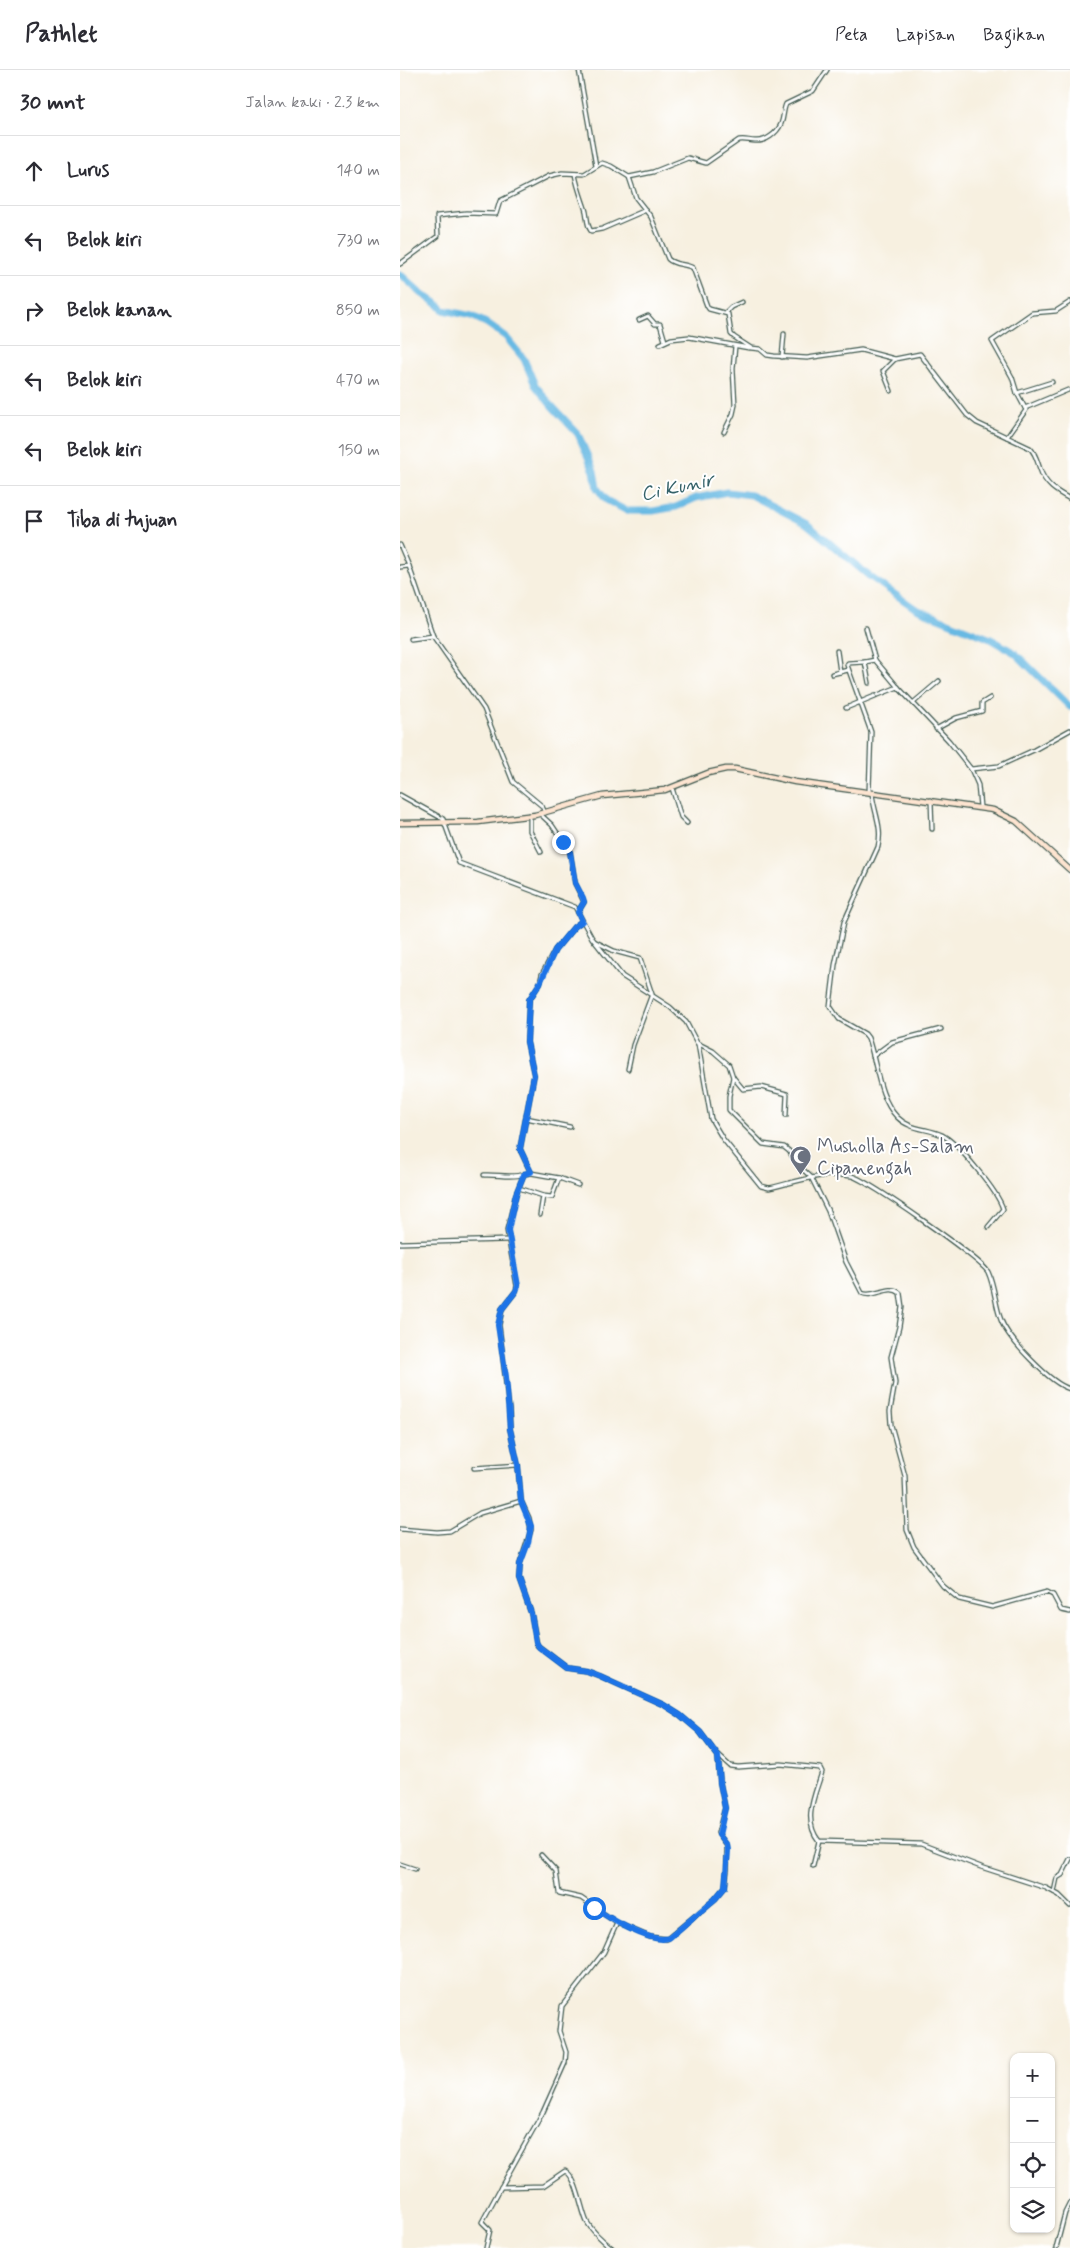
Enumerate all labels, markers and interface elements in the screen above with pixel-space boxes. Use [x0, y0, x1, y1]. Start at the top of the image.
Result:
text: Pathlet [25, 19, 97, 50]
text: Peta [835, 23, 868, 47]
text: Lapisan [896, 23, 955, 47]
text: Bagikan [983, 23, 1045, 47]
text: 30 mnt [20, 89, 85, 117]
text: Jalan kaki · 2.3 km [245, 92, 380, 113]
icon: ahead [20, 157, 48, 185]
text: Lurus [67, 158, 109, 183]
text: 140 m [336, 160, 380, 181]
icon: left [20, 227, 48, 255]
text: Belok kiri [67, 228, 142, 253]
text: 730 m [337, 230, 380, 251]
icon: right [20, 297, 48, 325]
text: Belok kanan [67, 298, 172, 323]
text: 850 m [336, 300, 380, 321]
icon: left [20, 367, 48, 395]
text: Belok kiri [67, 368, 142, 393]
text: 470 m [336, 370, 380, 391]
icon: left [20, 437, 48, 465]
text: Belok kiri [67, 438, 142, 463]
text: 150 m [338, 440, 380, 461]
water label: Ci Kunir [638, 466, 719, 508]
icon: arrive [20, 507, 48, 535]
text: Tiba di tujuan [67, 508, 178, 533]
route end [552, 831, 575, 854]
place label: Musholla As-Salam Cipanengah [817, 1134, 974, 1184]
mosque icon: Musholla As-Salam Cipanengah [789, 1144, 813, 1175]
route start [583, 1897, 606, 1920]
map controls [1010, 2053, 1055, 2233]
button: + [1010, 2053, 1055, 2098]
button: − [1010, 2098, 1055, 2143]
button: locate [1010, 2143, 1055, 2188]
button: layers [1010, 2188, 1055, 2233]

